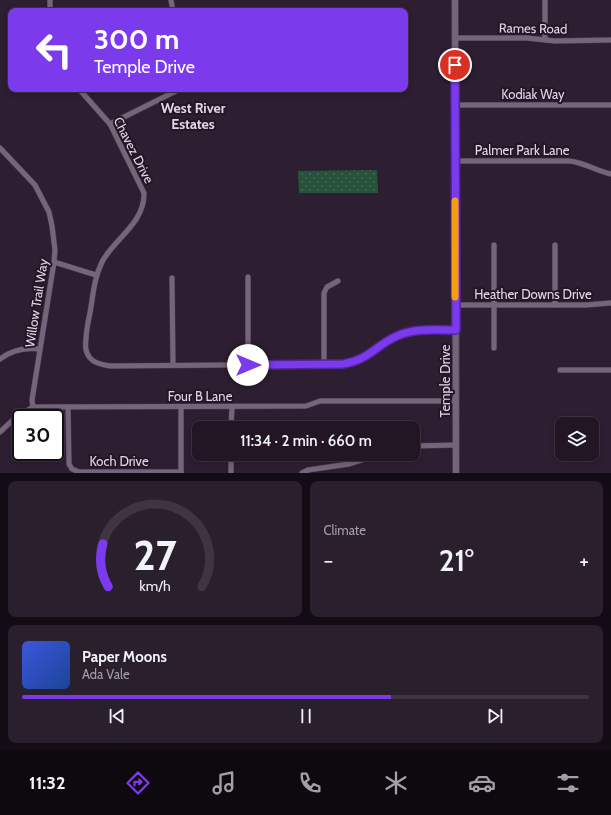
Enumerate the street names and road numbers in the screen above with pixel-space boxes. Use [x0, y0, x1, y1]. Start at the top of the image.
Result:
street label: Rames Road [499, 19, 567, 37]
street label: Kodiak Way [501, 86, 565, 102]
street label: Chavez Drive [110, 114, 158, 186]
street label: Palmer Park Lane [475, 142, 570, 158]
street label: Willow Trail Way [21, 257, 51, 349]
street label: Heather Downs Drive [474, 286, 592, 302]
street label: Temple Drive [437, 344, 453, 417]
street label: Four B Lane [168, 388, 233, 404]
street label: Koch Drive [89, 453, 149, 469]

